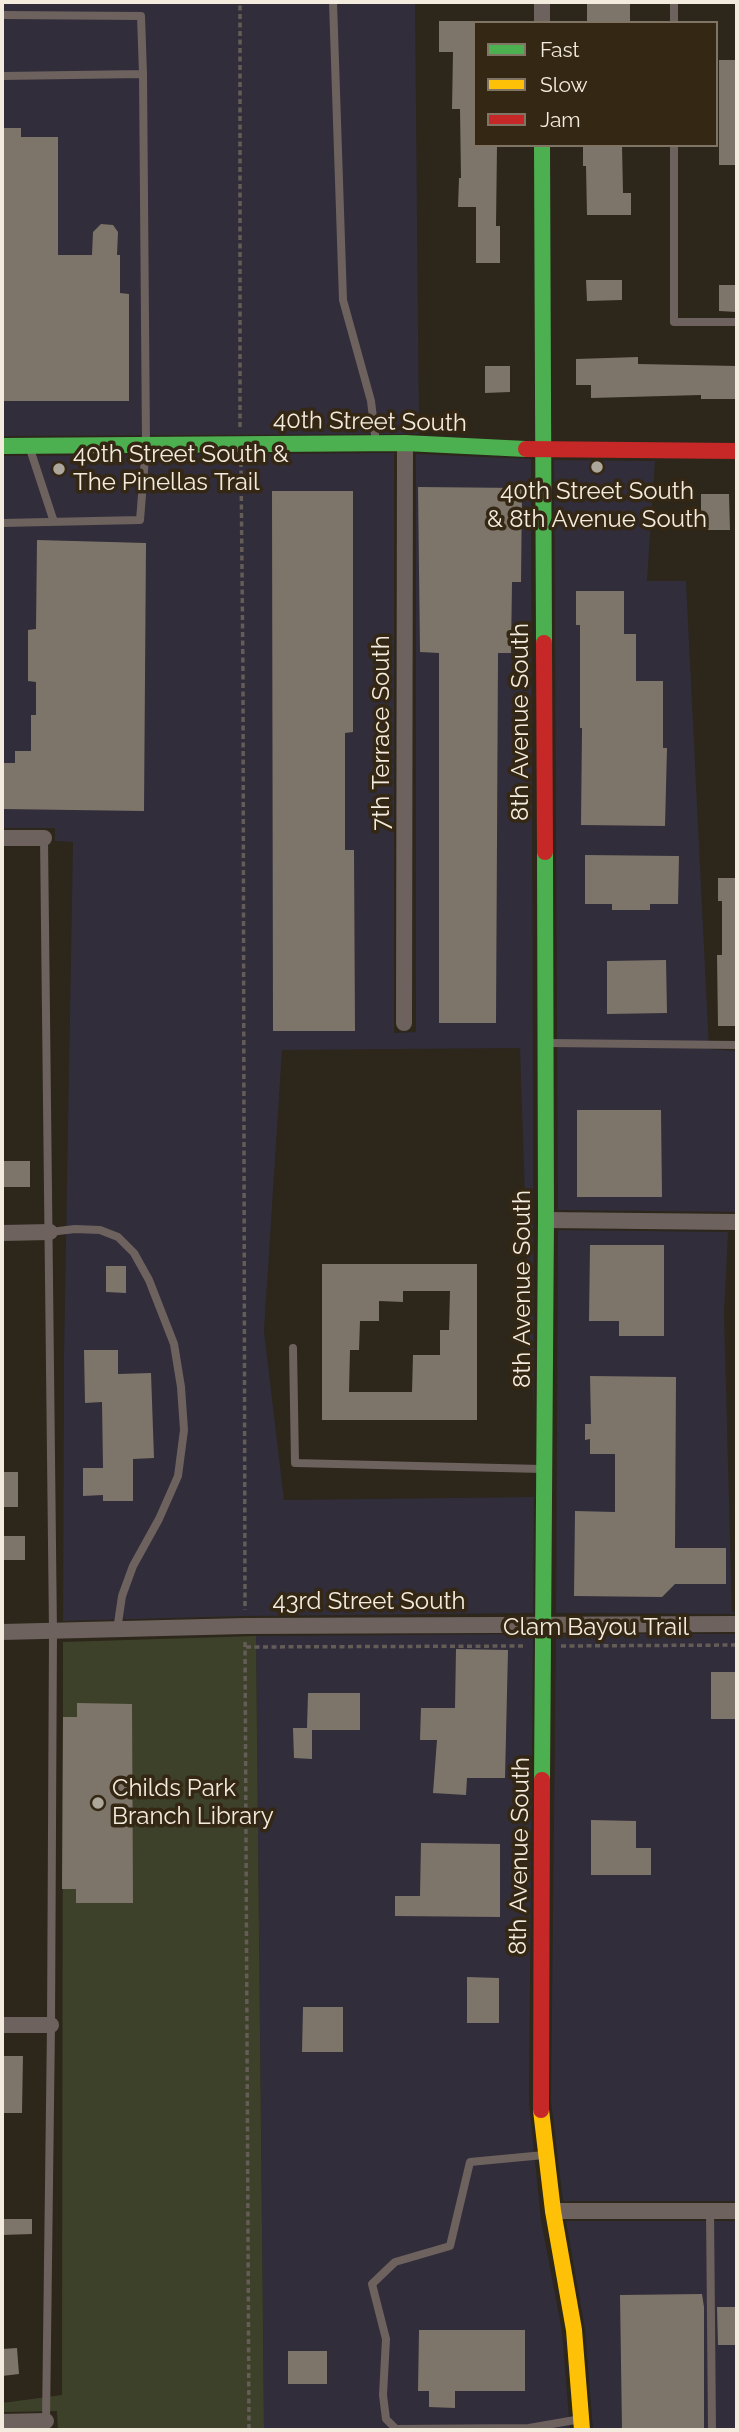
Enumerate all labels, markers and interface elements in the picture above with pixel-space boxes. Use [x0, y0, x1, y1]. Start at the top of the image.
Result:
legend [473, 21, 718, 147]
text: Fast [540, 37, 580, 62]
text: Slow [540, 72, 588, 97]
text: Jam [540, 107, 581, 132]
street label: 40th Street South [273, 406, 467, 438]
place label: 40th Street South & The Pinellas Trail [73, 441, 289, 497]
marker: 40th Street South & 8th Avenue South [589, 459, 605, 475]
marker: 40th Street South & The Pinellas Trail [51, 461, 67, 477]
place label: 40th Street South & 8th Avenue South [487, 478, 707, 534]
street label: 8th Avenue South [507, 623, 535, 821]
street label: 7th Terrace South [368, 635, 396, 831]
street label: 8th Avenue South [509, 1190, 537, 1388]
street label: 43rd Street South [273, 1588, 465, 1616]
street label: Clam Bayou Trail [503, 1614, 689, 1642]
street label: 8th Avenue South [504, 1757, 536, 1955]
place label: Childs Park Branch Library [112, 1775, 274, 1831]
marker: Childs Park Branch Library [90, 1795, 106, 1811]

